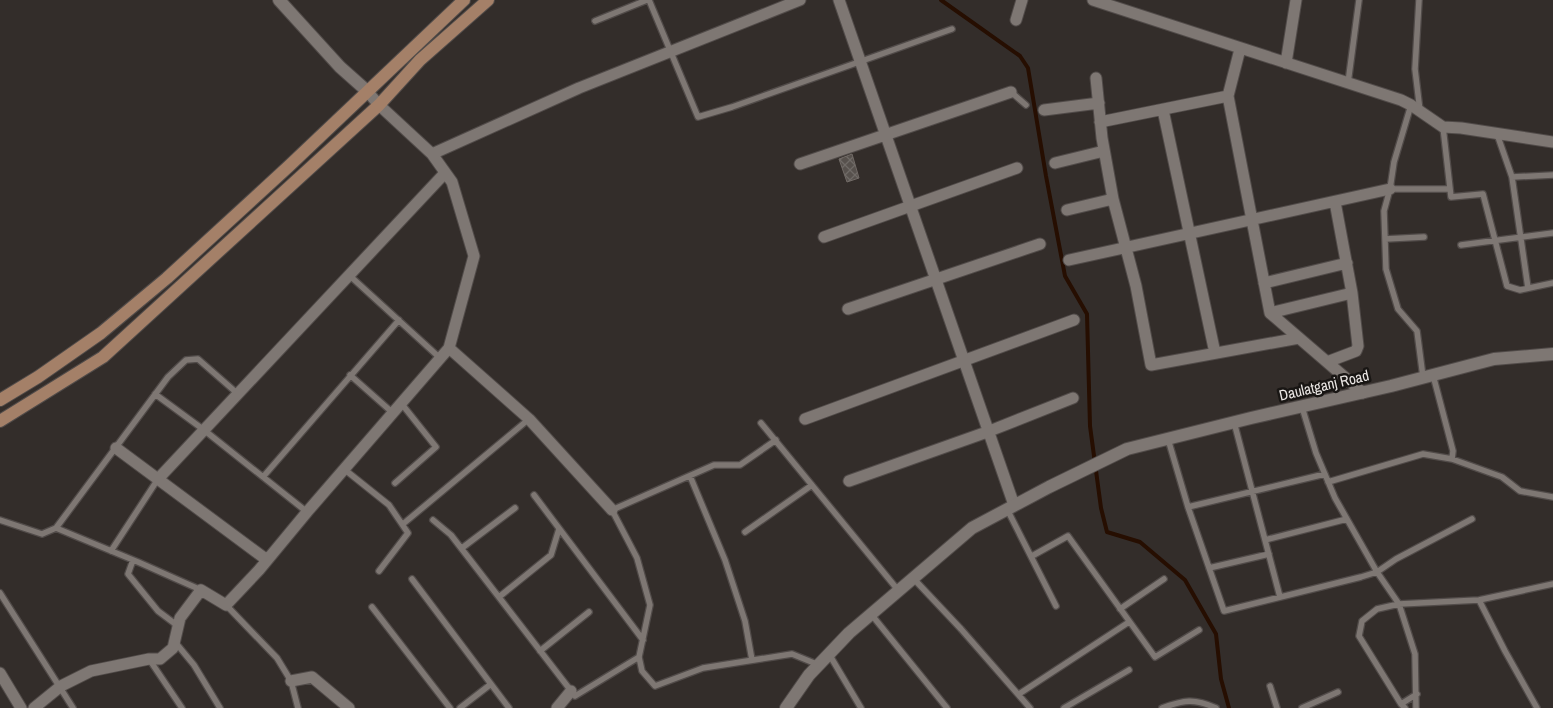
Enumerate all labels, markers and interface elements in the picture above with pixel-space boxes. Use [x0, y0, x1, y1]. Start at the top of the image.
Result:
street label: Daulatganj Road [1277, 364, 1371, 406]

